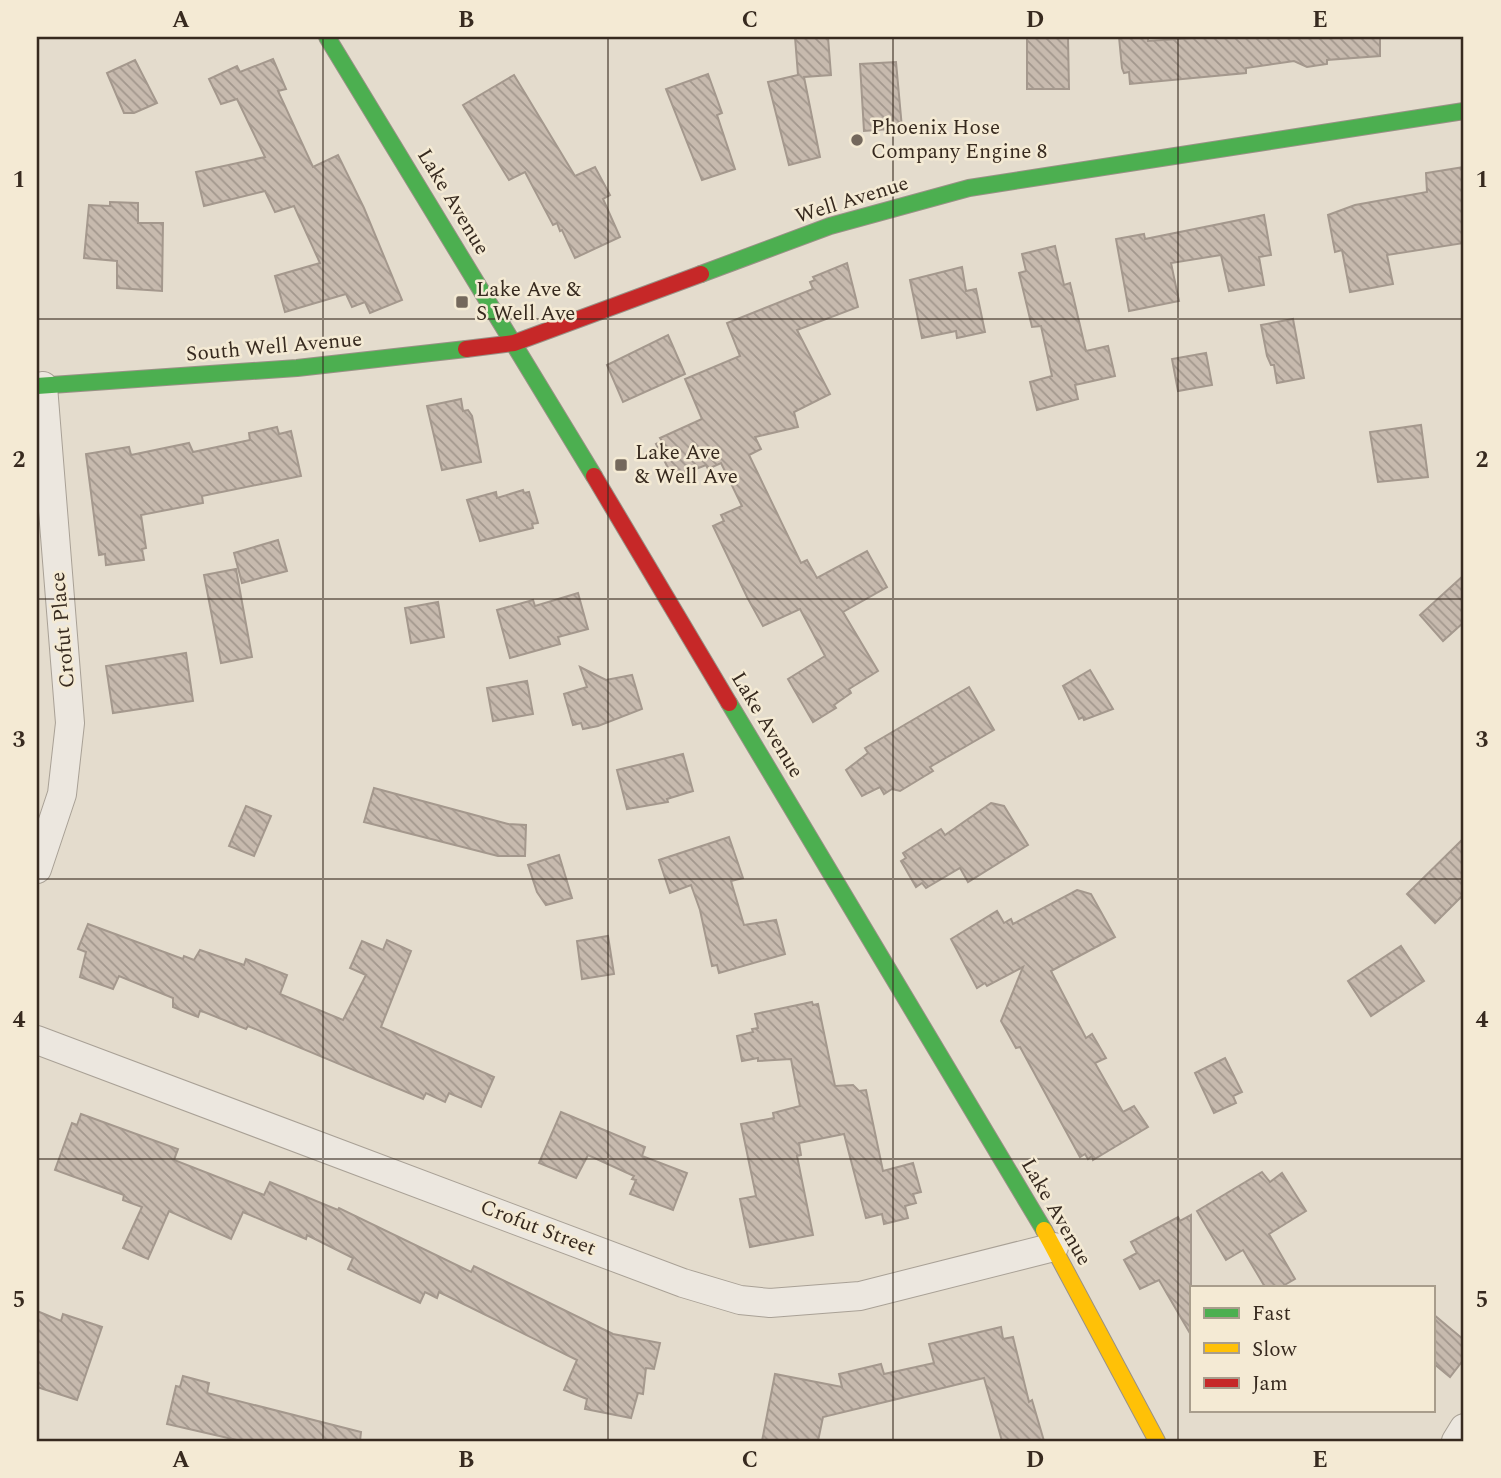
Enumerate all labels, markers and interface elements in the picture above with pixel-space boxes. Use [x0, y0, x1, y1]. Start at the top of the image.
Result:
text: A [172, 3, 190, 38]
text: B [458, 3, 474, 38]
text: C [742, 3, 758, 38]
text: D [1026, 3, 1044, 38]
text: E [1312, 3, 1328, 38]
place label: Phoenix Hose Company Engine 8 [871, 112, 1047, 168]
marker: Phoenix Hose Company Engine 8 [849, 132, 865, 148]
street label: Lake Avenue [409, 143, 497, 261]
text: 1 [13, 163, 25, 198]
text: 1 [1476, 163, 1488, 198]
street label: Well Avenue [791, 168, 913, 232]
place label: Lake Ave & S Well Ave [476, 274, 582, 330]
marker: Lake Ave & S Well Ave [454, 294, 470, 310]
street label: South Well Avenue [185, 323, 363, 371]
place label: Lake Ave & Well Ave [635, 437, 738, 493]
text: 2 [13, 443, 26, 478]
text: 2 [1476, 443, 1489, 478]
marker: Lake Ave & Well Ave [613, 457, 629, 473]
street label: Crofut Place [42, 571, 84, 689]
street label: Lake Avenue [723, 666, 811, 784]
text: 3 [13, 723, 26, 758]
text: 3 [1476, 723, 1489, 758]
text: 4 [13, 1003, 26, 1038]
text: 4 [1476, 1003, 1489, 1038]
street label: Lake Avenue [1012, 1152, 1100, 1272]
street label: Crofut Street [475, 1191, 601, 1265]
text: 5 [13, 1283, 25, 1318]
text: 5 [1476, 1283, 1488, 1318]
legend [1190, 1286, 1434, 1412]
text: Fast [1252, 1298, 1291, 1330]
text: Slow [1252, 1334, 1298, 1366]
text: Jam [1252, 1368, 1288, 1400]
text: A [172, 1443, 190, 1478]
text: B [458, 1443, 474, 1478]
text: C [742, 1443, 758, 1478]
text: D [1026, 1443, 1044, 1478]
text: E [1312, 1443, 1328, 1478]

